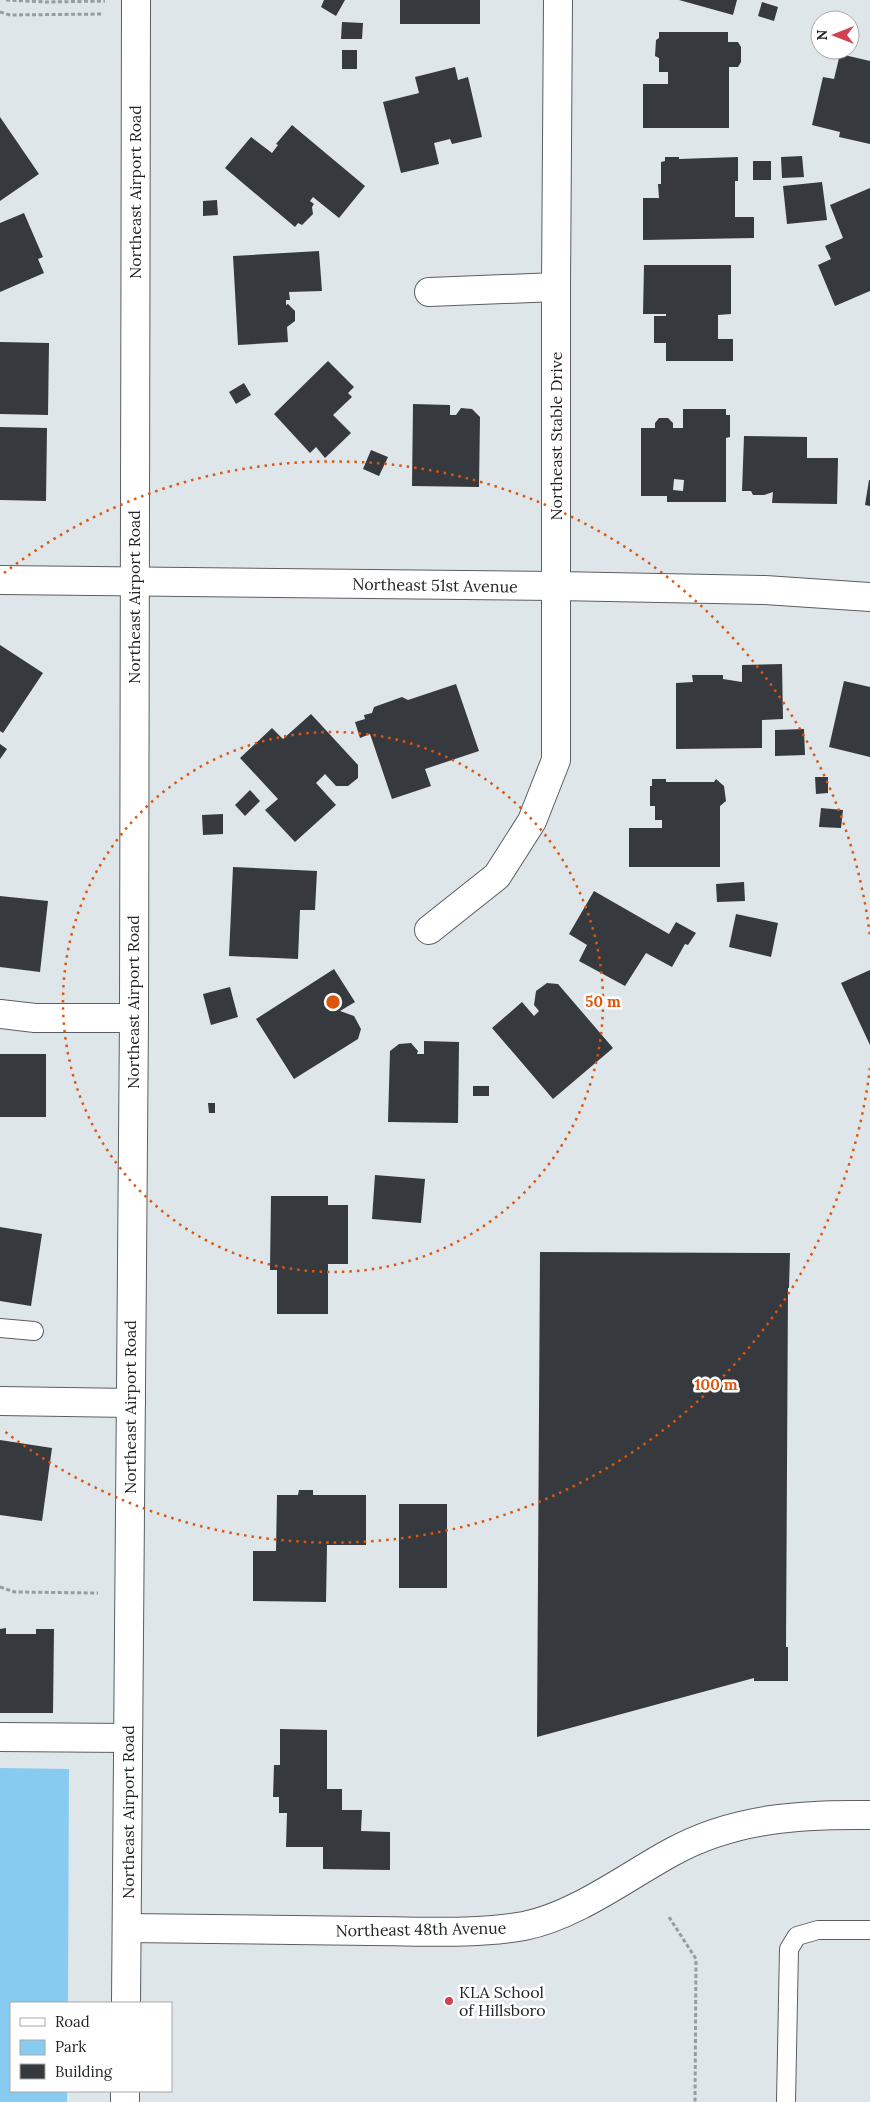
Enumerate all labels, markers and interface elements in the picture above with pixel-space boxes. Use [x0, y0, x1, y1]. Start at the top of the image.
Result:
north arrow [810, 10, 860, 60]
text: N [813, 29, 831, 40]
street label: Northeast Airport Road [125, 105, 145, 279]
street label: Northeast Stable Drive [546, 351, 566, 520]
street label: Northeast Airport Road [124, 510, 144, 684]
street label: Northeast 51st Avenue [352, 574, 518, 596]
street label: Northeast Airport Road [123, 915, 143, 1089]
text: 50 m [585, 992, 621, 1011]
centre of rings [324, 993, 342, 1011]
street label: Northeast Airport Road [120, 1320, 140, 1494]
text: 100 m [695, 1375, 738, 1394]
street label: Northeast Airport Road [118, 1725, 138, 1899]
street label: Northeast 48th Avenue [335, 1918, 507, 1940]
place label: KLA School of Hillsboro [459, 1982, 546, 2020]
marker: KLA School of Hillsboro [443, 1995, 455, 2007]
legend [10, 2002, 172, 2092]
text: Road [55, 2012, 90, 2031]
text: Park [55, 2037, 86, 2056]
text: Building [55, 2062, 113, 2081]

